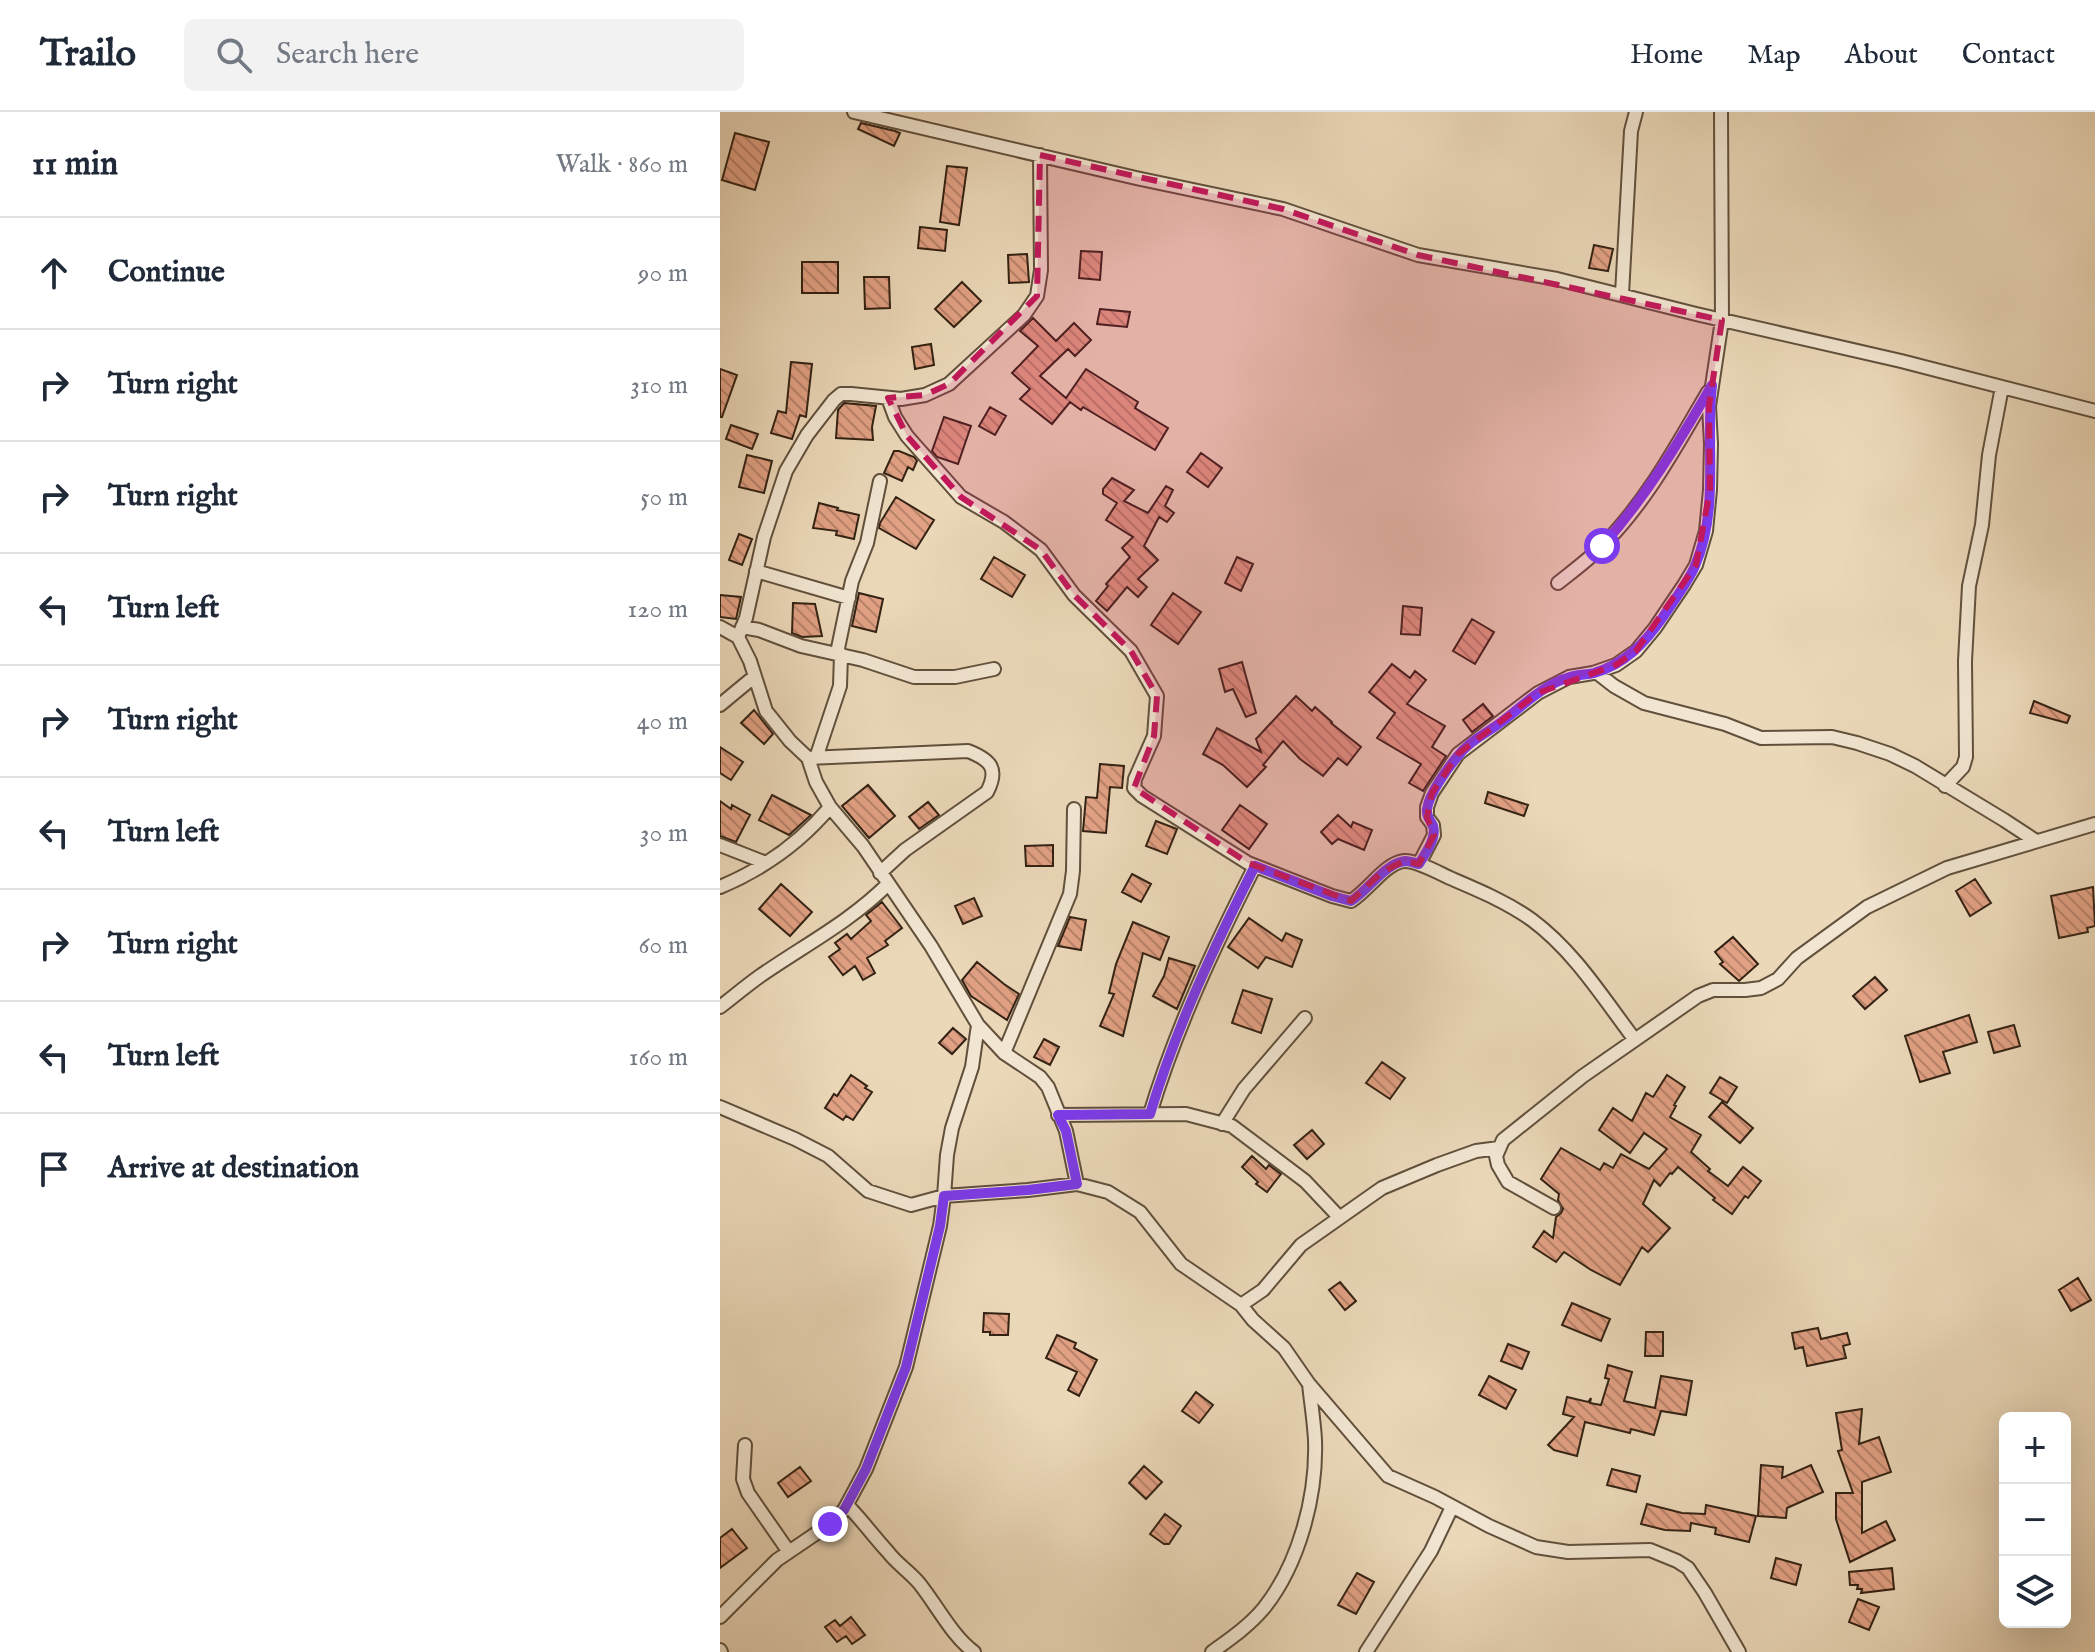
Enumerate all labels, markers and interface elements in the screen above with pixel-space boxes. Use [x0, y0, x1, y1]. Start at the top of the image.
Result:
search box [184, 19, 744, 91]
text: Trailo [40, 31, 136, 79]
icon: search [212, 33, 256, 77]
text: Search here [276, 36, 419, 74]
text: Home [1630, 38, 1703, 73]
text: Map [1747, 38, 1801, 73]
text: About [1845, 38, 1918, 73]
text: Contact [1962, 38, 2055, 73]
text: 11 min [32, 143, 118, 186]
text: Walk · 860 m [556, 148, 688, 181]
icon: ahead [32, 251, 76, 295]
text: Continue [108, 254, 225, 292]
text: 90 m [638, 257, 688, 290]
icon: right [32, 363, 76, 407]
text: Turn right [108, 366, 238, 404]
text: 310 m [630, 369, 688, 402]
icon: right [32, 475, 76, 519]
text: Turn right [108, 478, 238, 516]
text: 50 m [640, 481, 688, 514]
route start [1584, 528, 1620, 564]
icon: left [32, 587, 76, 631]
text: Turn left [108, 590, 219, 628]
text: 120 m [628, 593, 688, 626]
icon: right [32, 699, 76, 743]
text: Turn right [108, 702, 238, 740]
text: 40 m [637, 705, 688, 738]
icon: left [32, 811, 76, 855]
text: Turn left [108, 814, 219, 852]
text: 30 m [640, 817, 688, 850]
icon: right [32, 923, 76, 967]
text: Turn right [108, 926, 238, 964]
text: 60 m [639, 929, 688, 962]
icon: left [32, 1035, 76, 1079]
text: Turn left [108, 1038, 219, 1076]
text: 160 m [629, 1041, 688, 1074]
icon: arrive [32, 1147, 76, 1191]
text: Arrive at destination [108, 1150, 359, 1188]
map controls [1999, 1412, 2071, 1628]
button: + [1999, 1412, 2071, 1484]
button: − [1999, 1484, 2071, 1556]
route end [812, 1506, 848, 1542]
button: layers [1999, 1556, 2071, 1628]

